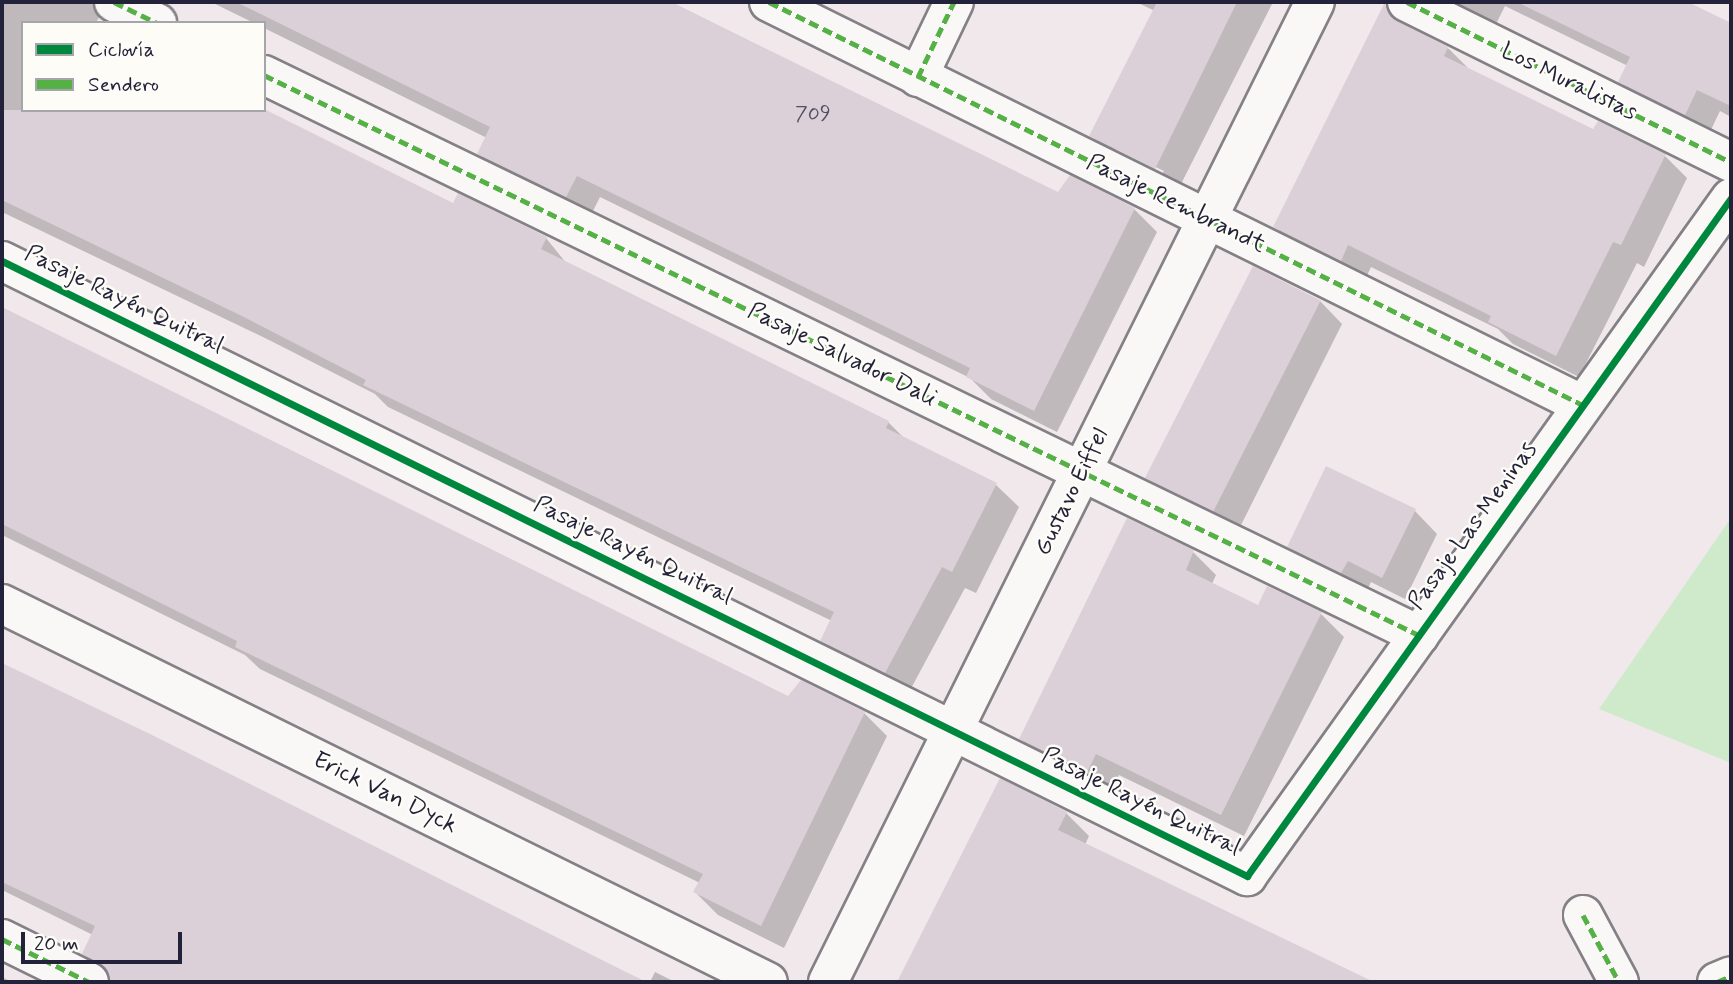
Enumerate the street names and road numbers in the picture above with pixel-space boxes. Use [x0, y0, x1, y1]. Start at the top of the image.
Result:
street label: Los Muralistas [1496, 36, 1642, 128]
street label: Pasaje Rembrandt [1082, 148, 1270, 260]
street label: Pasaje Rayén Quitral [21, 240, 227, 360]
street label: Pasaje Salvador Dali [743, 297, 941, 413]
street label: Gustavo Eiffel [1029, 423, 1115, 561]
street label: Pasaje Las Meninas [1399, 432, 1547, 620]
street label: Pasaje Rayén Quitral [530, 491, 736, 611]
street label: Pasaje Rayén Quitral [1038, 742, 1244, 862]
street label: Erick Van Dyck [309, 746, 461, 840]

